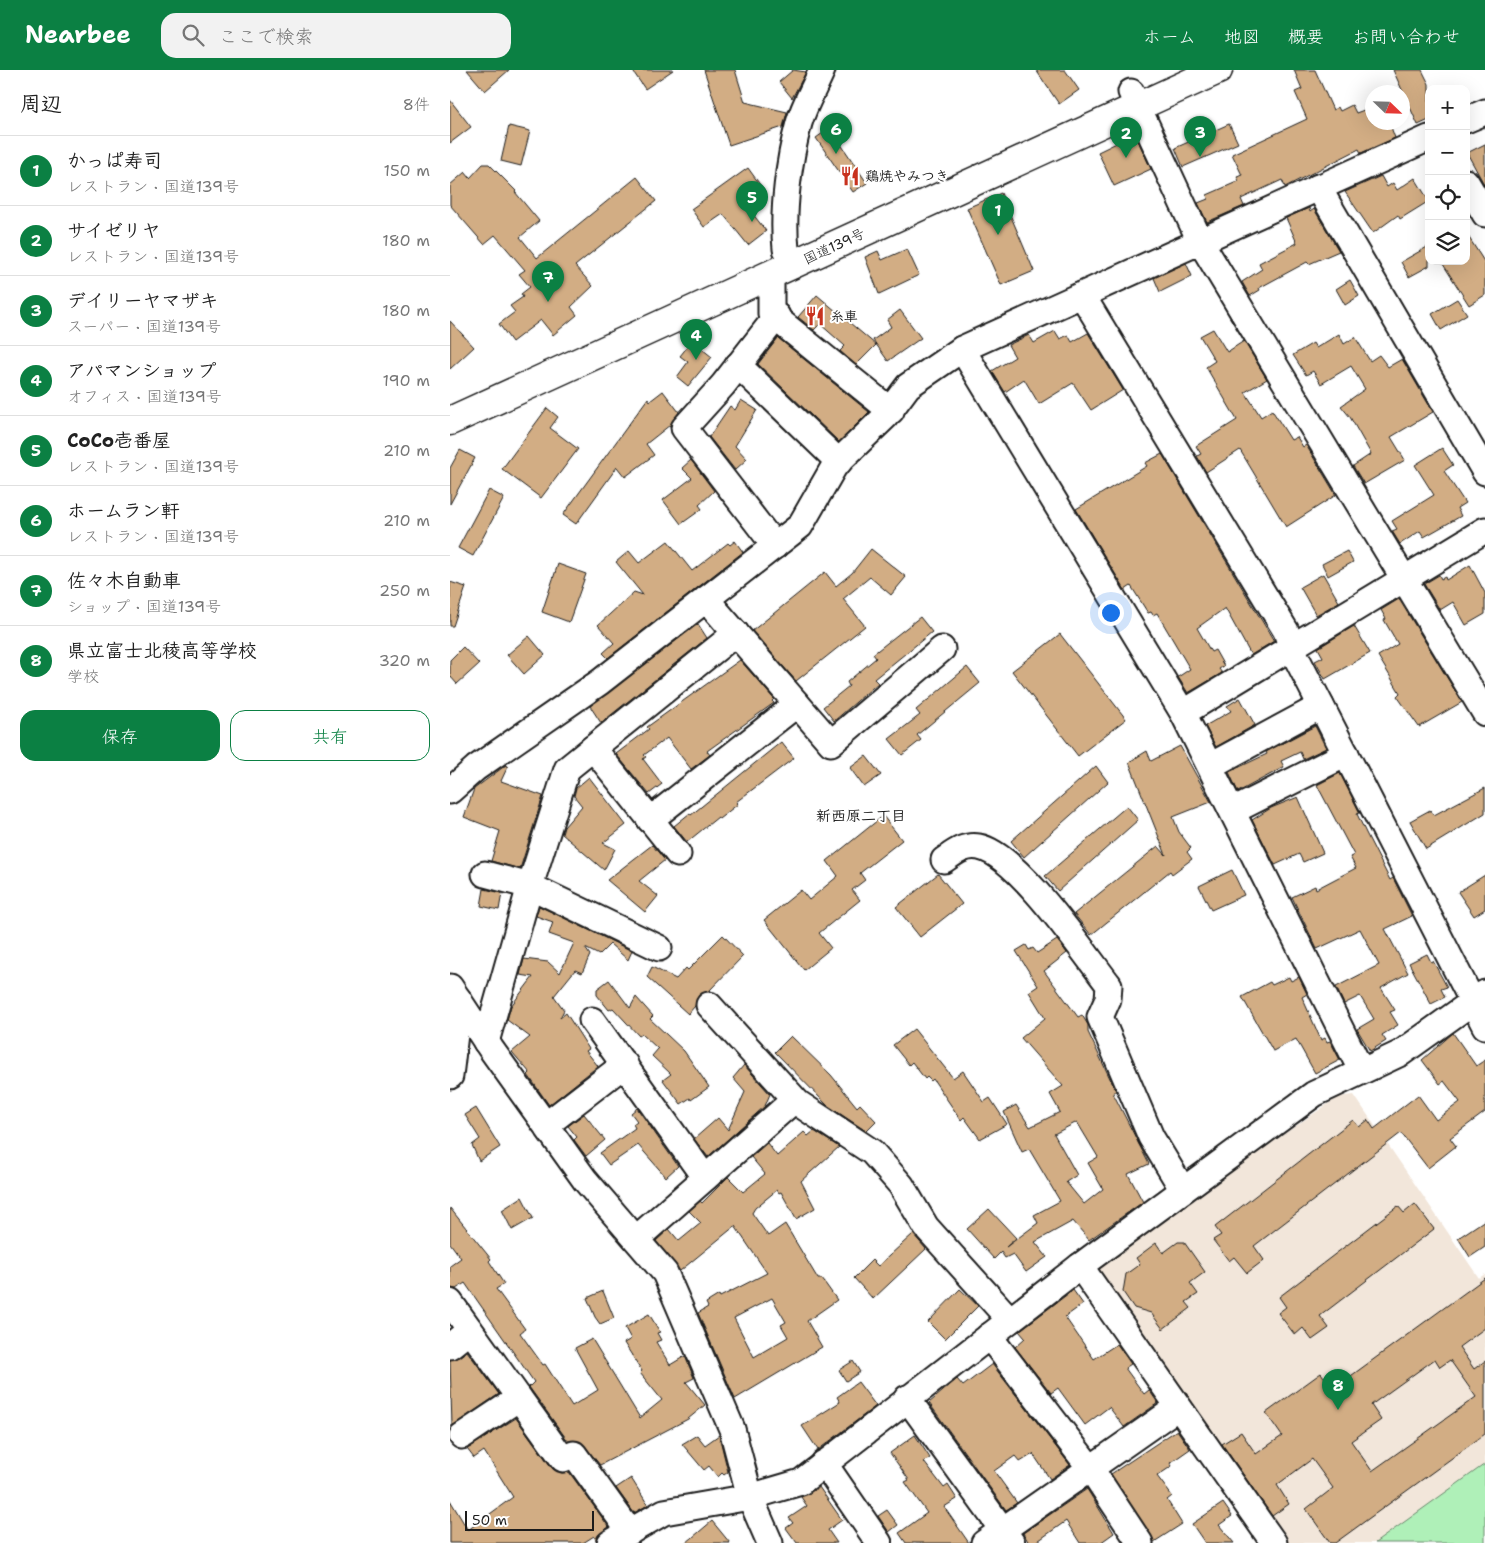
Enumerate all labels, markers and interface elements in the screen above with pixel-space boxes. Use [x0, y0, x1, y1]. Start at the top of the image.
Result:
search box [161, 13, 511, 58]
text: Nearbee [25, 19, 131, 51]
icon: search [179, 21, 207, 49]
text: ここで検索 [219, 24, 314, 49]
text: ホーム [1143, 25, 1196, 49]
text: 地図 [1224, 25, 1260, 49]
text: 概要 [1288, 25, 1324, 49]
text: お問い合わせ [1352, 25, 1460, 49]
north arrow [1365, 85, 1410, 130]
map controls [1425, 85, 1470, 265]
button: + [1425, 85, 1470, 130]
text: 周辺 [20, 90, 62, 118]
text: 8件 [403, 94, 430, 115]
pin: 6 [820, 113, 852, 154]
pin: 3 [1184, 116, 1216, 157]
pin: 2 [1110, 117, 1142, 158]
button: − [1425, 130, 1470, 175]
text: かっぱ寿司 [67, 148, 162, 173]
text: 1 [32, 160, 40, 181]
text: 150 m [383, 160, 430, 181]
restaurant icon: 鶏焼やみつき [839, 165, 861, 187]
place label: 鶏焼やみつき [865, 167, 949, 185]
button: locate [1425, 175, 1470, 220]
text: レストラン · 国道139号 [67, 176, 239, 197]
pin: 5 [736, 181, 768, 222]
pin: 1 [982, 194, 1014, 235]
text: サイゼリヤ [67, 218, 161, 243]
button: layers [1425, 220, 1470, 265]
street label: 国道139号 [800, 224, 868, 268]
text: 2 [30, 230, 42, 251]
text: 180 m [382, 230, 430, 251]
text: レストラン · 国道139号 [67, 246, 239, 267]
pin: 7 [532, 261, 564, 302]
text: デイリーヤマザキ [67, 288, 219, 313]
text: 3 [30, 300, 42, 321]
text: 180 m [382, 300, 430, 321]
restaurant icon: 糸車 [804, 305, 826, 327]
place label: 糸車 [830, 307, 858, 325]
text: スーパー · 国道139号 [67, 316, 221, 337]
pin: 4 [680, 319, 712, 360]
text: アパマンショップ [67, 358, 216, 383]
text: 4 [30, 370, 42, 391]
text: 190 m [383, 370, 430, 391]
text: オフィス · 国道139号 [67, 386, 222, 407]
text: CoCo壱番屋 [67, 428, 171, 453]
text: 5 [31, 440, 41, 461]
text: 210 m [383, 440, 430, 461]
text: レストラン · 国道139号 [67, 456, 239, 477]
text: ホームラン軒 [67, 498, 180, 523]
text: 6 [30, 510, 42, 531]
text: 210 m [383, 510, 430, 531]
text: レストラン · 国道139号 [67, 526, 239, 547]
text: 佐々木自動車 [67, 568, 181, 593]
text: 7 [30, 580, 42, 601]
text: 250 m [379, 580, 430, 601]
text: ショップ · 国道139号 [67, 596, 221, 617]
your location [1098, 600, 1124, 626]
text: 県立富士北稜高等学校 [67, 638, 257, 663]
text: 8 [30, 650, 42, 671]
text: 320 m [379, 650, 430, 671]
text: 学校 [67, 666, 99, 687]
button: 保存 [20, 710, 220, 761]
button: 共有 [230, 710, 430, 761]
district label: 新西原二丁目 [816, 806, 906, 826]
pin: 8 [1322, 1369, 1354, 1410]
scale bar [465, 1508, 594, 1531]
text: 50 m [472, 1511, 507, 1529]

